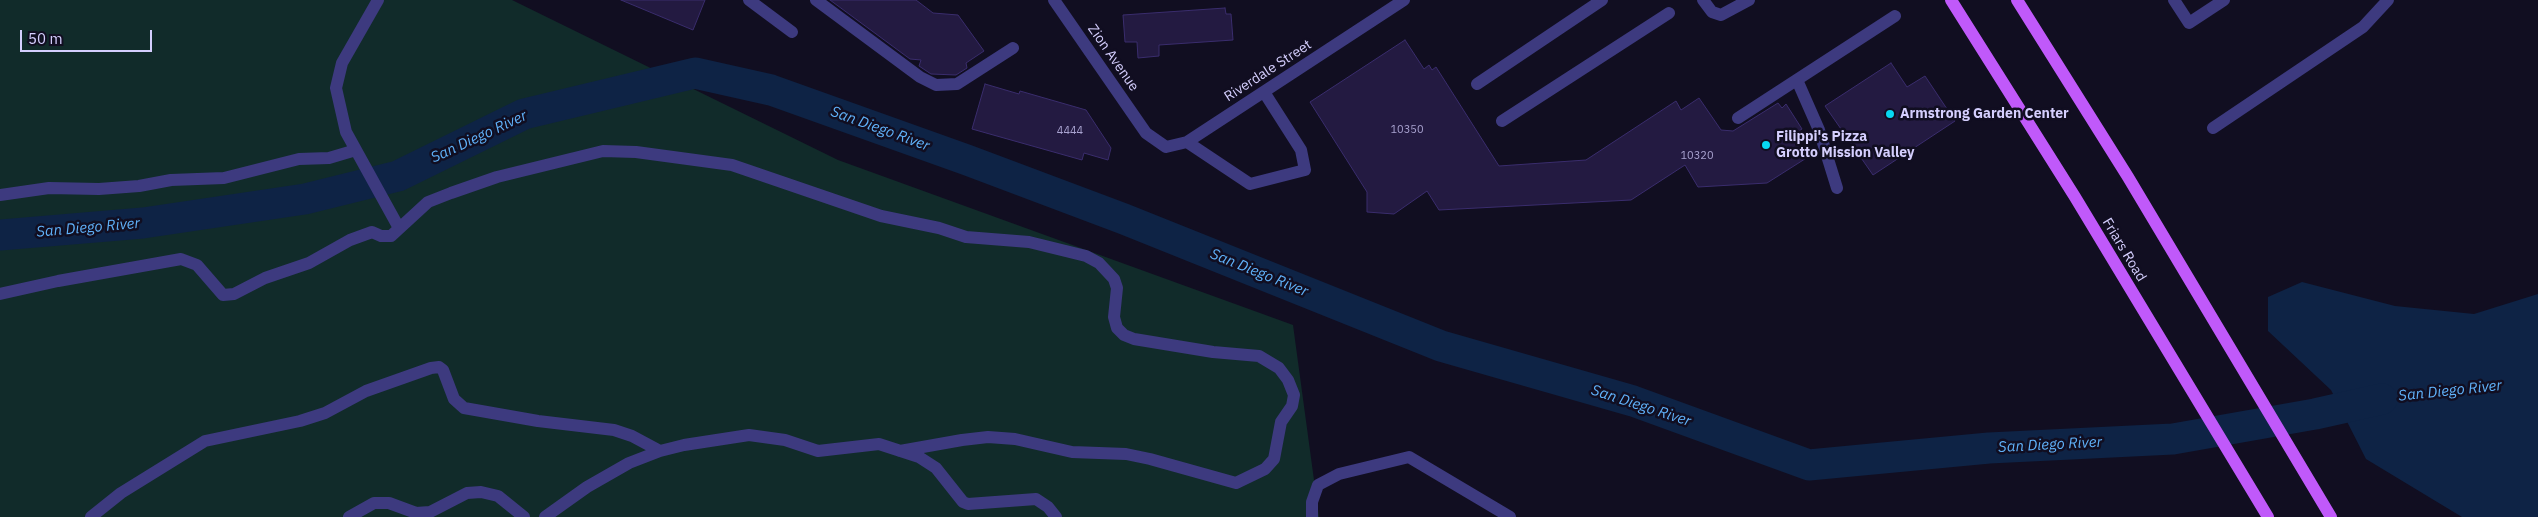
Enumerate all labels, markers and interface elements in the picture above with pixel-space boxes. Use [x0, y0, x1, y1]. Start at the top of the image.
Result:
scale bar [22, 20, 155, 52]
street label: Zion Avenue [1084, 21, 1142, 95]
text: 50 m [28, 29, 63, 48]
street label: Riverdale Street [1221, 37, 1315, 105]
water label: San Diego River [828, 103, 932, 155]
place label: Armstrong Garden Center [1900, 106, 2069, 122]
water label: San Diego River [428, 107, 530, 167]
marker: Armstrong Garden Center [1884, 108, 1896, 120]
house number: 10350 [1391, 123, 1423, 137]
house number: 4444 [1057, 124, 1083, 138]
place label: Filippi's Pizza Grotto Mission Valley [1776, 129, 1914, 162]
marker: Filippi's Pizza Grotto Mission Valley [1760, 139, 1772, 151]
house number: 10320 [1681, 149, 1713, 163]
water label: San Diego River [35, 215, 141, 241]
street label: Friars Road [2098, 215, 2150, 285]
water label: San Diego River [1207, 245, 1311, 301]
water label: San Diego River [2397, 377, 2503, 405]
water label: San Diego River [1589, 381, 1693, 431]
water label: San Diego River [1998, 433, 2102, 457]

